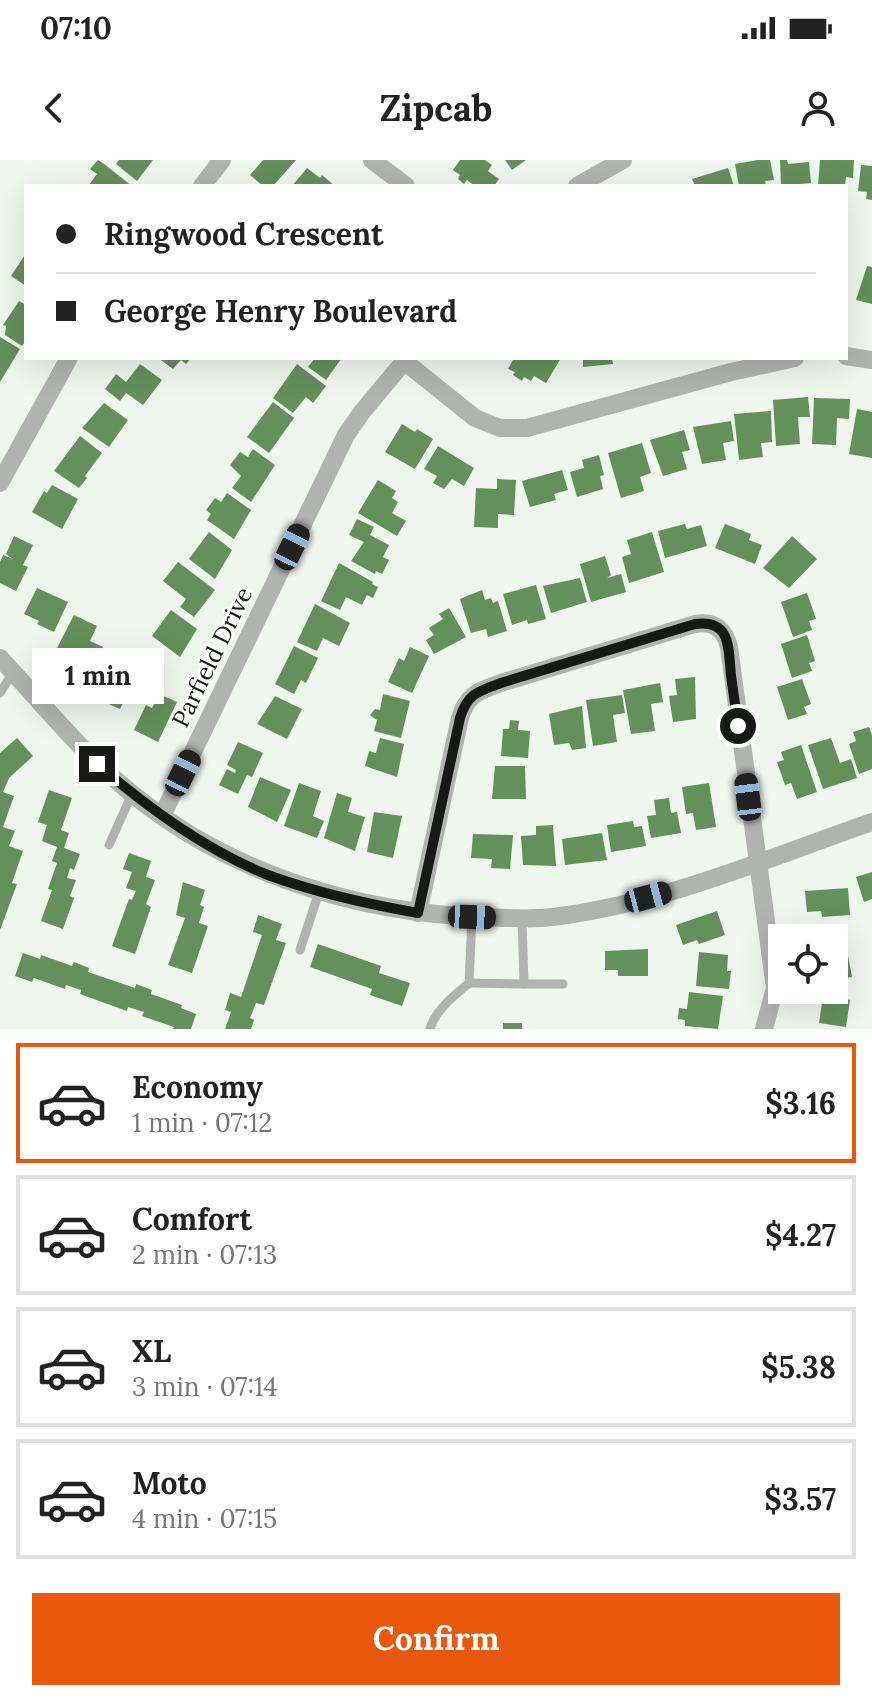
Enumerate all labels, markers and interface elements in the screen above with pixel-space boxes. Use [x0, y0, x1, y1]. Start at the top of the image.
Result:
text: 07:10 [40, 9, 112, 47]
text: Zipcab [379, 85, 493, 131]
icon: back [32, 86, 76, 130]
icon: person [796, 86, 840, 130]
text: Ringwood Crescent [104, 215, 383, 253]
text: George Henry Boulevard [104, 292, 457, 330]
car [271, 520, 313, 574]
street label: Parfield Drive [165, 582, 259, 732]
callout: 1 min [31, 648, 163, 704]
text: 1 min [65, 659, 131, 692]
route start [720, 708, 756, 744]
route end [79, 746, 115, 782]
car [162, 746, 204, 800]
car [733, 772, 763, 822]
car [622, 879, 674, 915]
car [448, 904, 496, 930]
map controls [768, 924, 848, 1004]
button: locate [768, 924, 848, 1004]
icon: car [36, 1067, 108, 1139]
text: Economy [132, 1068, 263, 1106]
text: $3.16 [765, 1084, 836, 1122]
text: 1 min · 07:12 [132, 1106, 272, 1139]
icon: car [36, 1199, 108, 1271]
text: Comfort [132, 1200, 252, 1238]
text: $4.27 [765, 1216, 836, 1254]
text: 2 min · 07:13 [132, 1238, 277, 1271]
icon: car [36, 1331, 108, 1403]
text: XL [132, 1332, 171, 1370]
text: $5.38 [761, 1348, 836, 1386]
text: 3 min · 07:14 [132, 1370, 277, 1403]
icon: car [36, 1463, 108, 1535]
text: Moto [132, 1464, 207, 1502]
text: $3.57 [764, 1480, 836, 1518]
text: 4 min · 07:15 [132, 1502, 277, 1535]
button: Confirm [32, 1593, 840, 1685]

